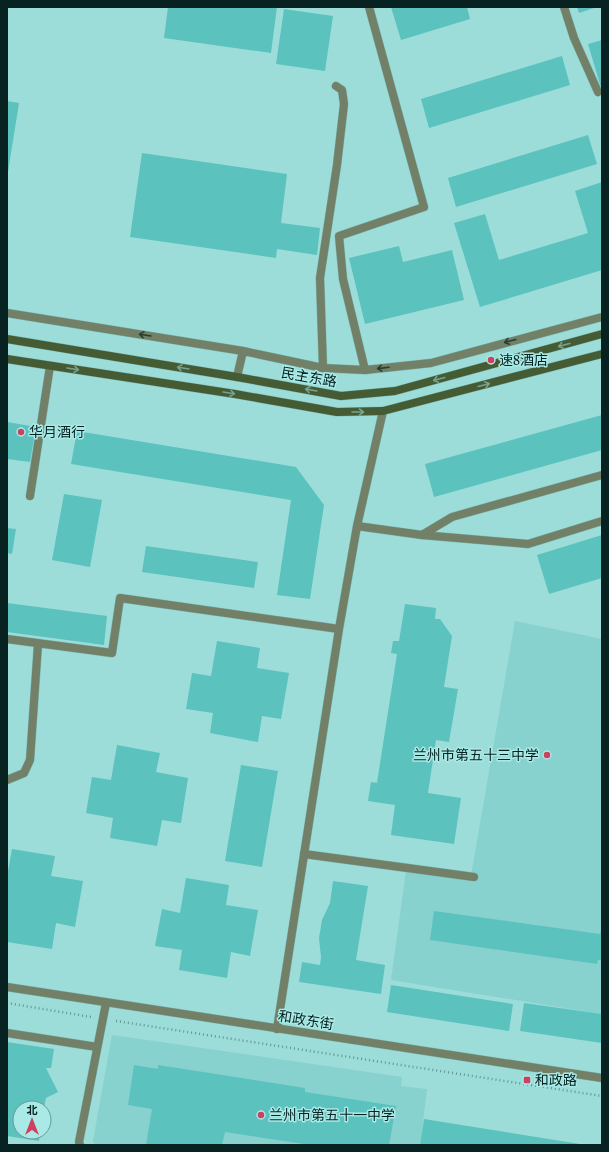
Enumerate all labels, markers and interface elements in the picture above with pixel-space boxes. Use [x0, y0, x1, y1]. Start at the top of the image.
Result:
one-way arrow [138, 331, 151, 339]
one-way arrow [504, 338, 517, 346]
one-way arrow [558, 341, 571, 349]
place label: 速8酒店 [499, 350, 548, 371]
marker: 速8酒店 [486, 355, 496, 365]
street label: 民主东路 [280, 362, 338, 393]
one-way arrow [177, 364, 190, 372]
one-way arrow [377, 364, 390, 372]
one-way arrow [66, 365, 79, 373]
one-way arrow [433, 376, 446, 383]
one-way arrow [478, 381, 491, 388]
one-way arrow [305, 386, 318, 394]
one-way arrow [223, 389, 236, 397]
one-way arrow [351, 408, 364, 416]
place label: 华月酒行 [29, 422, 85, 443]
marker: 华月酒行 [16, 427, 26, 437]
place label: 兰州市第五十三中学 [413, 745, 539, 766]
marker: 兰州市第五十三中学 [542, 750, 552, 760]
street label: 和政东街 [277, 1006, 335, 1035]
place label: 和政路 [535, 1070, 577, 1091]
marker: 和政路 [522, 1075, 532, 1085]
north arrow [12, 1100, 52, 1140]
text: 北 [27, 1102, 38, 1119]
place label: 兰州市第五十一中学 [269, 1105, 395, 1126]
marker: 兰州市第五十一中学 [256, 1110, 266, 1120]

